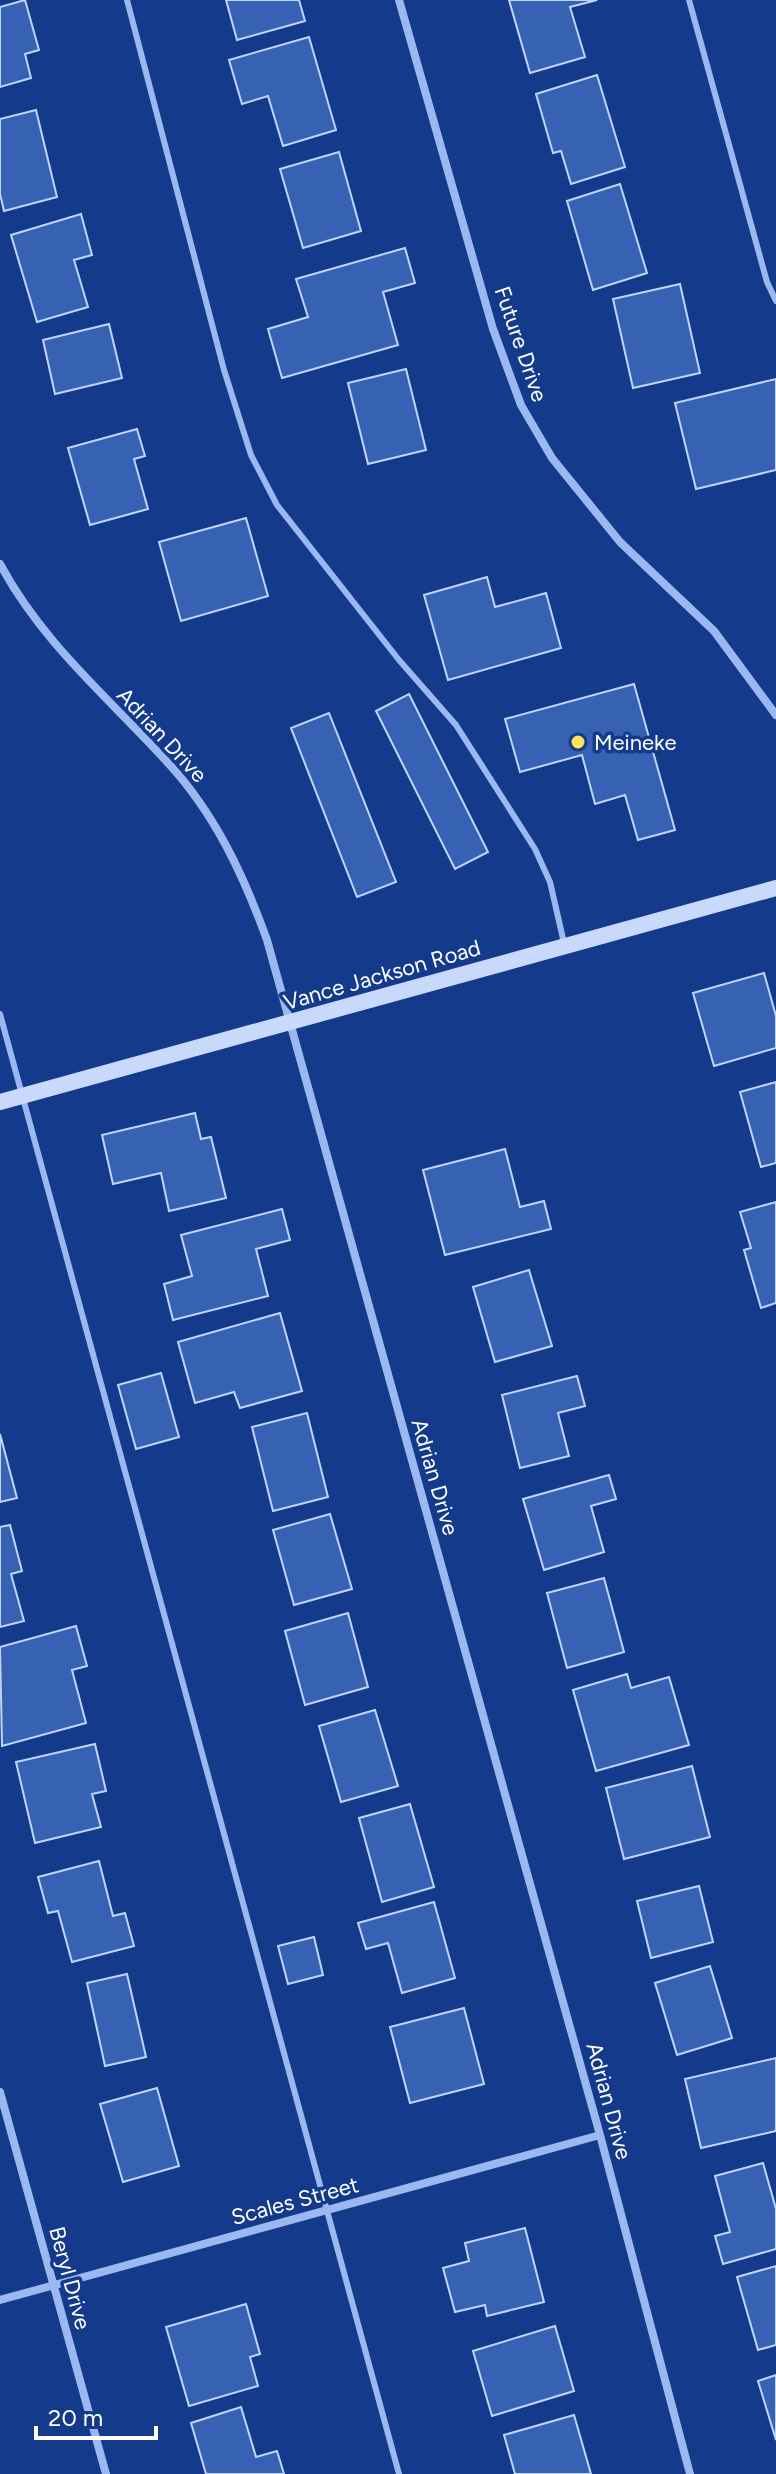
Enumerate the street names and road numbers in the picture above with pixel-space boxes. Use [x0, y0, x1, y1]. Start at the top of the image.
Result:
street label: Future Drive [489, 283, 553, 405]
street label: Adrian Drive [111, 682, 213, 788]
street label: Vance Jackson Road [280, 934, 484, 1016]
street label: Adrian Drive [405, 1416, 465, 1538]
street label: Adrian Drive [580, 2040, 638, 2162]
street label: Scales Street [228, 2171, 362, 2231]
street label: Beryl Drive [43, 2224, 97, 2332]

